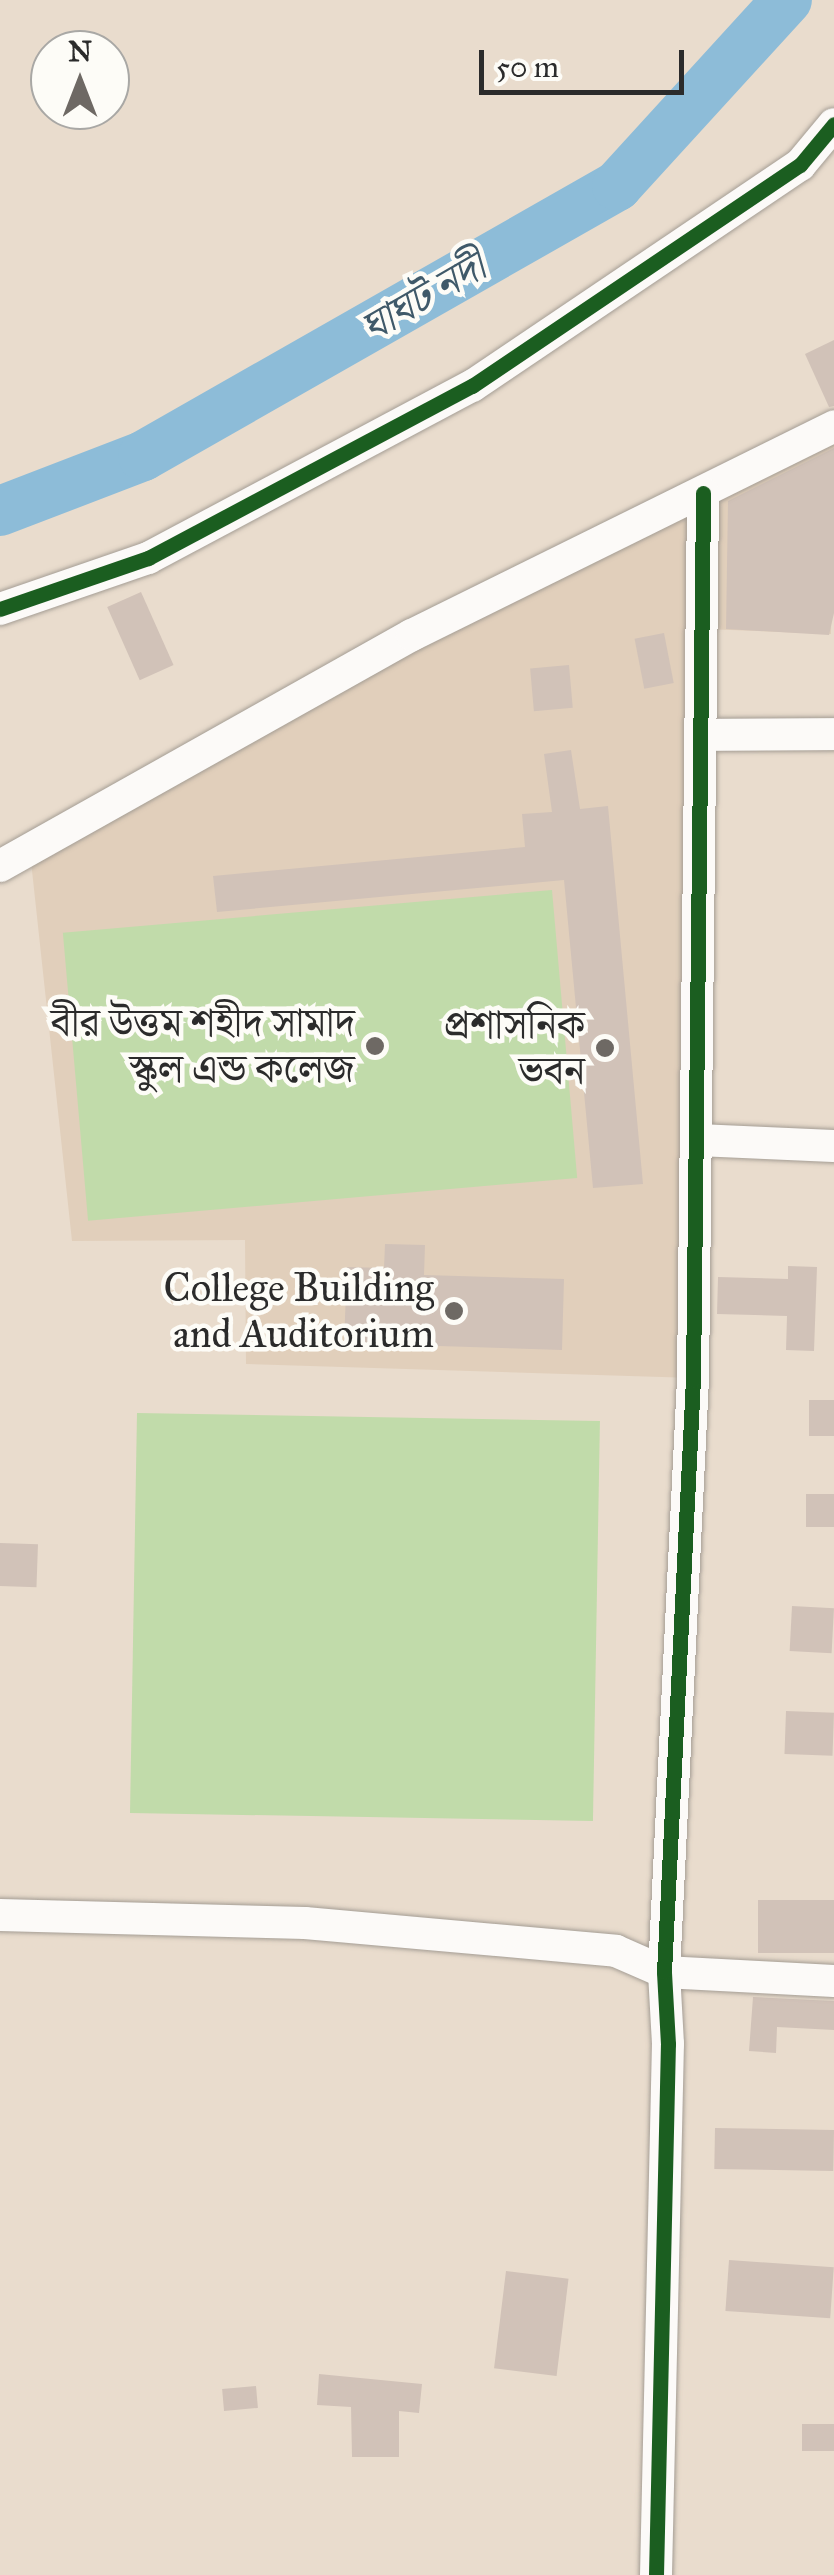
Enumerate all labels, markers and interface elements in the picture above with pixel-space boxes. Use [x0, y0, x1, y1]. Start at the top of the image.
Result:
north arrow [30, 30, 130, 130]
scale bar [484, 30, 689, 92]
text: N [68, 34, 92, 69]
text: 50 m [496, 49, 559, 85]
water label: ঘাঘট নদী [352, 241, 494, 353]
place label: বীর উত্তম শহীদ সামাদ স্কুল এন্ড কলেজ [51, 999, 355, 1093]
place label: প্রশাসনিক ভবন [444, 1001, 585, 1095]
marker: বীর উত্তম শহীদ সামাদ স্কুল এন্ড কলেজ [364, 1035, 386, 1057]
marker: প্রশাসনিক ভবন [594, 1037, 616, 1059]
place label: College Building and Auditorium [164, 1264, 434, 1358]
marker: College Building and Auditorium [443, 1300, 465, 1322]

